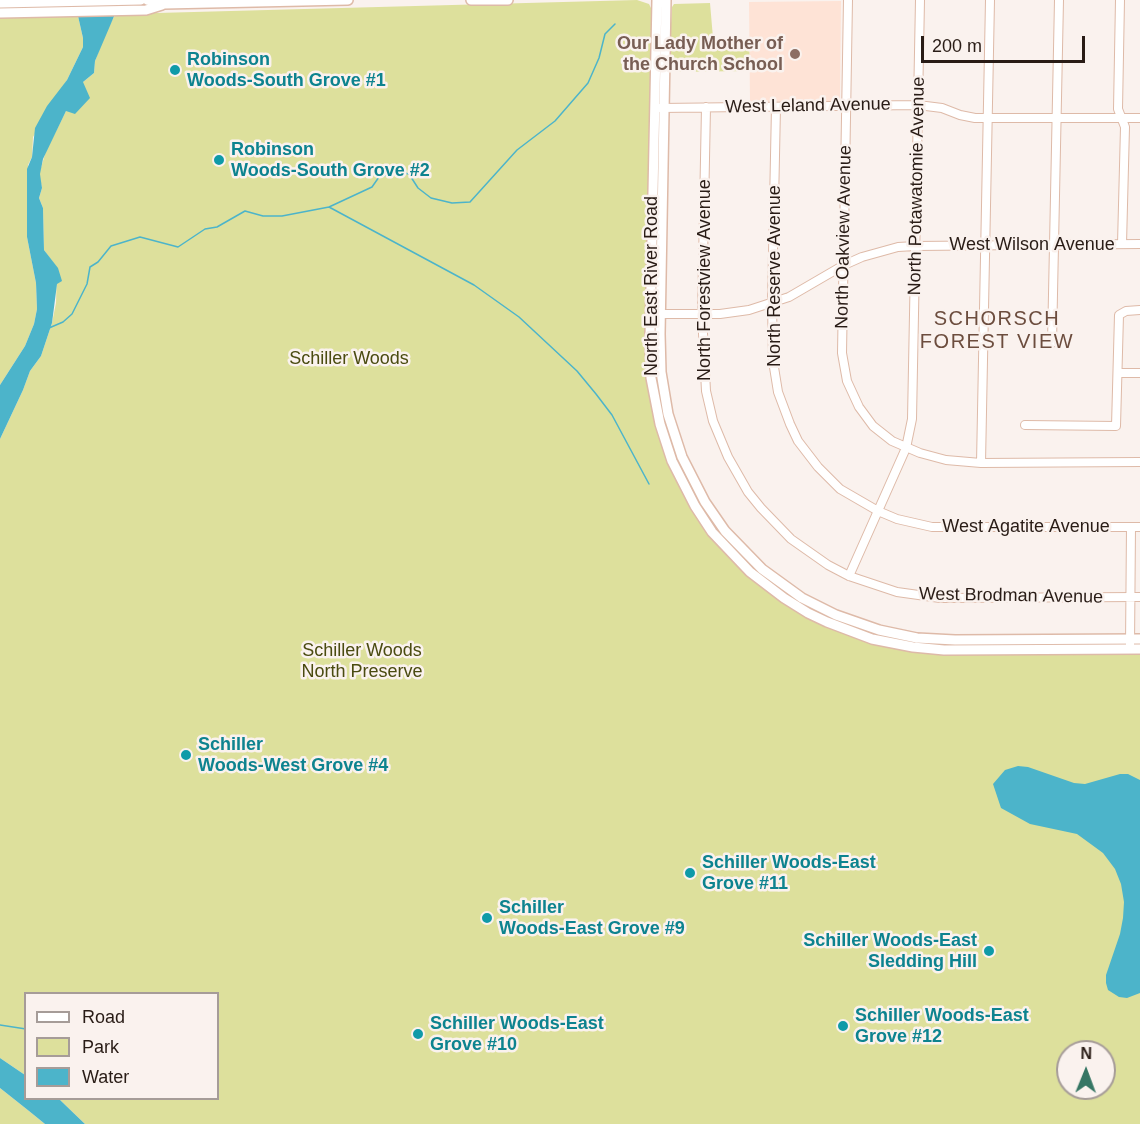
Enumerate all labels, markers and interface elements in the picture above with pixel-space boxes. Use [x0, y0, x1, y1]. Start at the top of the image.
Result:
scale bar [924, 24, 1088, 62]
place label: Our Lady Mother of the Church School [617, 33, 783, 76]
text: 200 m [932, 36, 982, 56]
marker: Our Lady Mother of the Church School [788, 47, 802, 61]
place label: Robinson Woods-South Grove #1 [187, 49, 386, 92]
marker: Robinson Woods-South Grove #1 [168, 63, 182, 77]
street label: North Potawatomie Avenue [904, 76, 930, 296]
street label: West Leland Avenue [725, 94, 891, 118]
place label: Robinson Woods-South Grove #2 [231, 139, 430, 182]
street label: North Oakview Avenue [832, 145, 856, 329]
marker: Robinson Woods-South Grove #2 [212, 153, 226, 167]
street label: North Forestview Avenue [694, 179, 716, 381]
street label: North Reserve Avenue [764, 185, 786, 367]
street label: North East River Road [641, 196, 663, 376]
street label: West Wilson Avenue [949, 234, 1115, 256]
district label: SCHORSCH FOREST VIEW [920, 307, 1074, 354]
park label: Schiller Woods [289, 348, 409, 370]
street label: West Agatite Avenue [942, 516, 1110, 538]
street label: West Brodman Avenue [919, 584, 1103, 608]
park label: Schiller Woods North Preserve [301, 640, 423, 682]
place label: Schiller Woods-West Grove #4 [198, 734, 388, 777]
marker: Schiller Woods-West Grove #4 [179, 748, 193, 762]
place label: Schiller Woods-East Grove #11 [702, 852, 876, 894]
marker: Schiller Woods-East Grove #11 [683, 866, 697, 880]
place label: Schiller Woods-East Grove #9 [499, 897, 685, 940]
marker: Schiller Woods-East Grove #9 [480, 911, 494, 925]
place label: Schiller Woods-East Sledding Hill [803, 930, 977, 972]
marker: Schiller Woods-East Sledding Hill [982, 944, 996, 958]
legend [24, 992, 219, 1100]
place label: Schiller Woods-East Grove #12 [855, 1005, 1029, 1048]
text: Road [82, 1007, 125, 1027]
place label: Schiller Woods-East Grove #10 [430, 1013, 604, 1056]
marker: Schiller Woods-East Grove #12 [836, 1019, 850, 1033]
marker: Schiller Woods-East Grove #10 [411, 1027, 425, 1041]
text: Park [82, 1037, 119, 1057]
north arrow [1056, 1040, 1116, 1100]
text: N [1080, 1045, 1092, 1062]
text: Water [82, 1067, 129, 1087]

